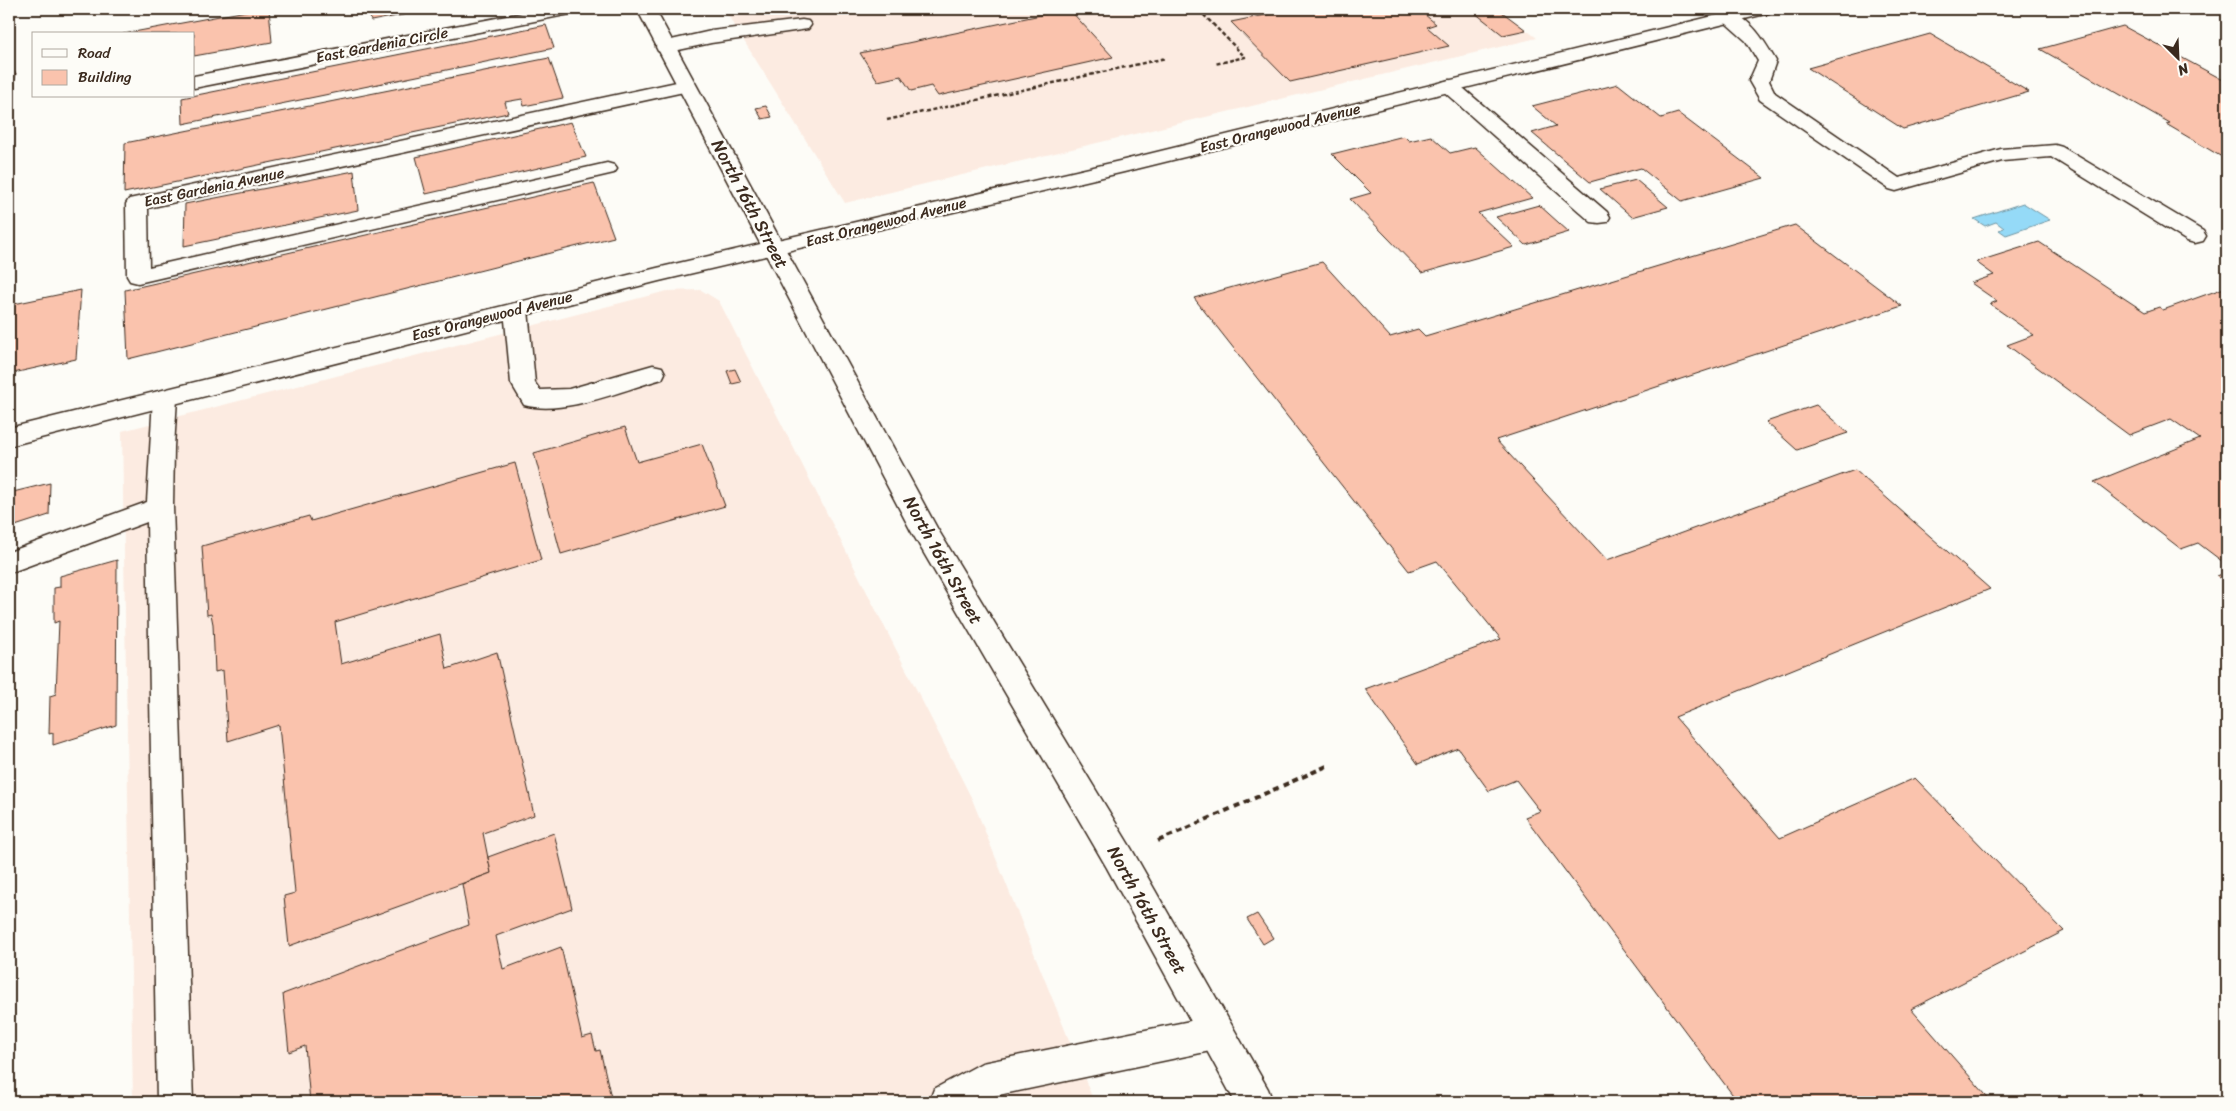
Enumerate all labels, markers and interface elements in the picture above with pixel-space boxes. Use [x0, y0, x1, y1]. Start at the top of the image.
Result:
street label: East Gardenia Circle [314, 19, 451, 71]
legend [32, 32, 195, 98]
north arrow [2154, 32, 2204, 82]
text: Road [78, 40, 111, 66]
text: N [2173, 56, 2194, 83]
text: Building [78, 64, 132, 90]
street label: East Orangewood Avenue [1197, 95, 1363, 161]
street label: North 16th Street [702, 133, 798, 275]
street label: East Gardenia Avenue [141, 159, 287, 215]
street label: East Orangewood Avenue [803, 189, 969, 255]
street label: East Orangewood Avenue [409, 283, 575, 349]
street label: North 16th Street [894, 490, 992, 630]
street label: North 16th Street [1098, 840, 1196, 980]

